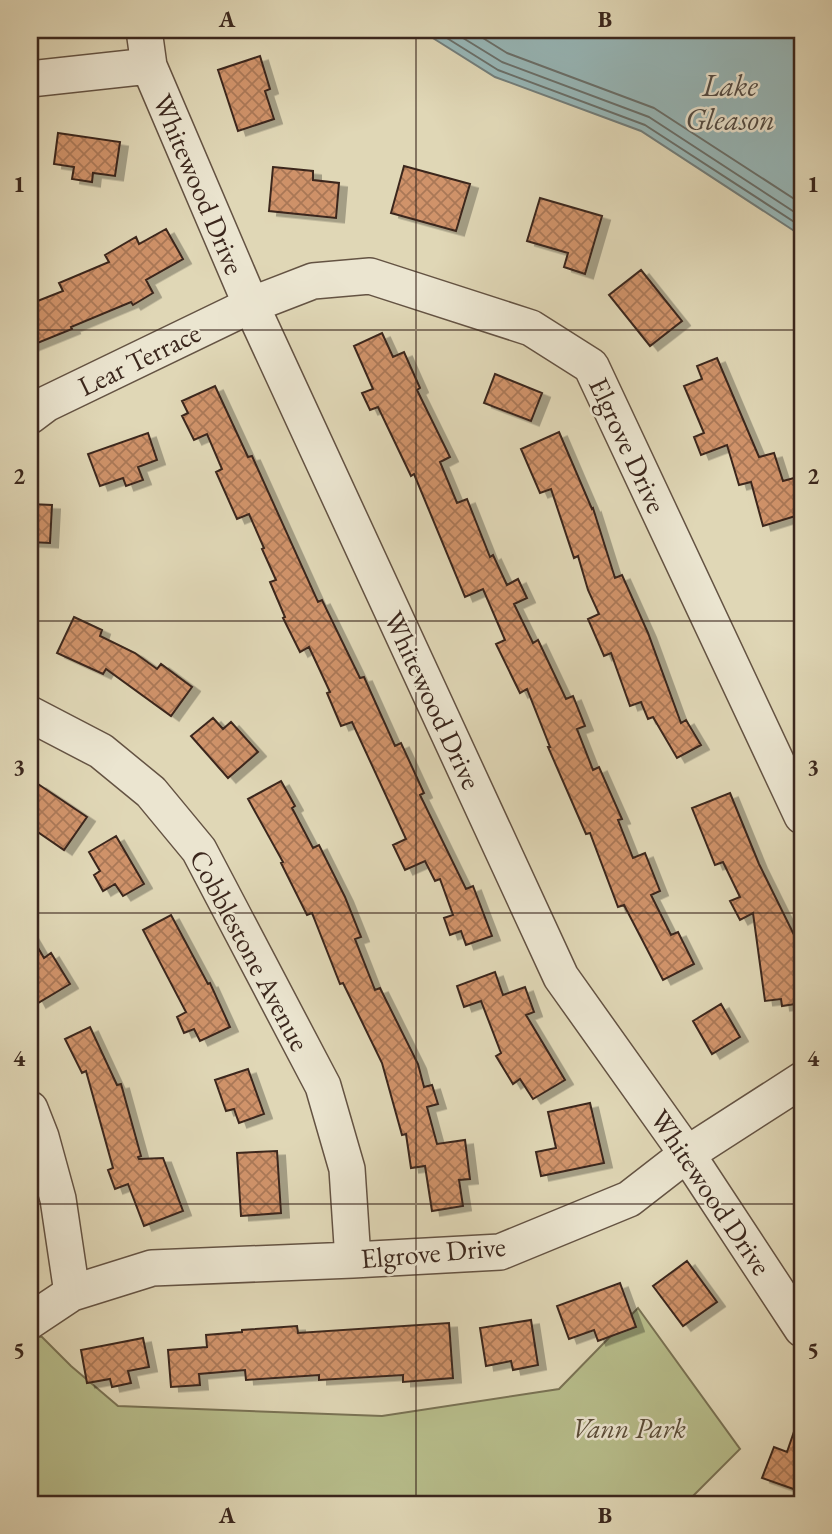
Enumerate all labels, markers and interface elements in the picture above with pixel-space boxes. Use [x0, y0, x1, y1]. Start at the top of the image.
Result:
text: A [218, 4, 236, 34]
text: B [598, 4, 612, 34]
water label: Lake Gleason [685, 66, 775, 139]
street label: Whitewood Drive [145, 88, 253, 280]
text: 1 [13, 169, 25, 199]
text: 1 [807, 169, 819, 199]
street label: Lear Terrace [72, 314, 206, 404]
street label: Elgrove Drive [581, 372, 675, 519]
text: 2 [13, 461, 25, 491]
text: 2 [807, 461, 819, 491]
street label: Whitewood Drive [376, 605, 490, 795]
text: 3 [13, 752, 25, 782]
text: 3 [807, 752, 819, 782]
street label: Cobblestone Avenue [182, 843, 318, 1057]
text: 4 [13, 1043, 26, 1073]
text: 4 [807, 1043, 820, 1073]
street label: Whitewood Drive [642, 1102, 780, 1282]
street label: Elgrove Drive [359, 1228, 507, 1276]
text: 5 [13, 1335, 25, 1365]
text: 5 [807, 1335, 819, 1365]
park label: Vann Park [572, 1410, 686, 1446]
text: A [218, 1500, 236, 1530]
text: B [598, 1500, 612, 1530]

